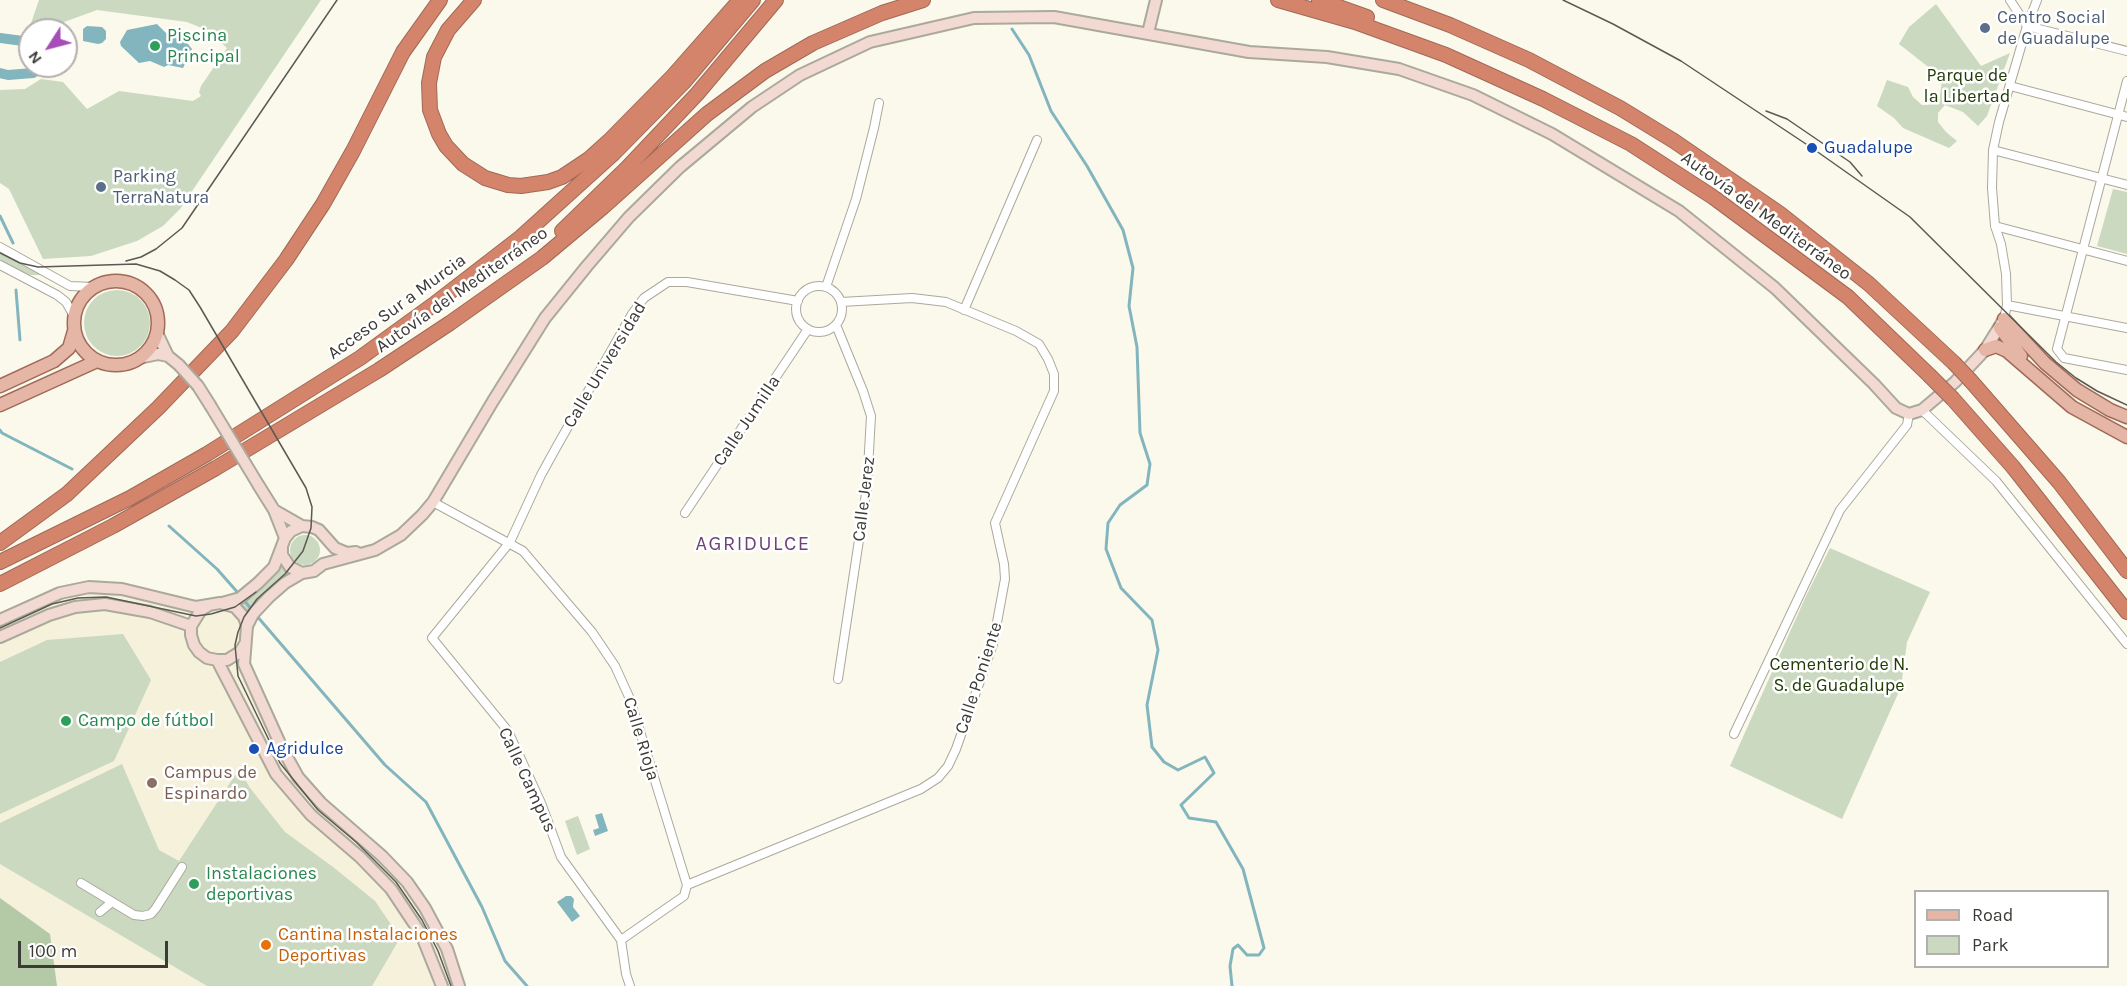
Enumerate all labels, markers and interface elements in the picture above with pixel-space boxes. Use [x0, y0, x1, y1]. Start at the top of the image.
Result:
place label: Centro Social de Guadalupe [1997, 7, 2110, 50]
north arrow [18, 18, 78, 78]
marker: Centro Social de Guadalupe [1978, 21, 1992, 35]
place label: Piscina Principal [167, 25, 240, 68]
marker: Piscina Principal [148, 39, 162, 53]
text: N [24, 47, 46, 68]
park label: Parque de la Libertad [1924, 65, 2010, 107]
place label: Guadalupe [1824, 137, 1913, 159]
marker: Guadalupe [1805, 141, 1819, 155]
street label: Autovía del Mediterráneo [1677, 147, 1855, 285]
place label: Parking TerraNatura [113, 166, 209, 208]
marker: Parking TerraNatura [94, 180, 108, 194]
street label: Autovía del Mediterráneo [372, 222, 552, 358]
street label: Acceso Sur a Murcia [324, 250, 470, 364]
street label: Calle Universidad [559, 298, 651, 432]
street label: Calle Jumilla [709, 371, 785, 471]
street label: Calle Jerez [848, 455, 880, 543]
district label: AGRIDULCE [696, 532, 810, 556]
street label: Calle Poniente [951, 619, 1007, 737]
park label: Cementerio de N. S. de Guadalupe [1770, 654, 1908, 696]
street label: Calle Rioja [618, 695, 664, 783]
place label: Campo de fútbol [78, 710, 214, 732]
marker: Campo de fútbol [59, 714, 73, 728]
street label: Calle Campus [493, 724, 561, 836]
place label: Agridulce [266, 738, 344, 760]
marker: Agridulce [247, 742, 261, 756]
place label: Campus de Espinardo [164, 762, 257, 804]
marker: Campus de Espinardo [145, 776, 159, 790]
place label: Instalaciones deportivas [206, 863, 317, 906]
marker: Instalaciones deportivas [187, 877, 201, 891]
legend [1914, 890, 2109, 968]
text: Road [1972, 904, 2013, 926]
place label: Cantina Instalaciones Deportivas [278, 924, 458, 966]
scale bar [21, 929, 171, 967]
text: Park [1972, 934, 2009, 956]
marker: Cantina Instalaciones Deportivas [259, 938, 273, 952]
text: 100 m [29, 940, 77, 962]

